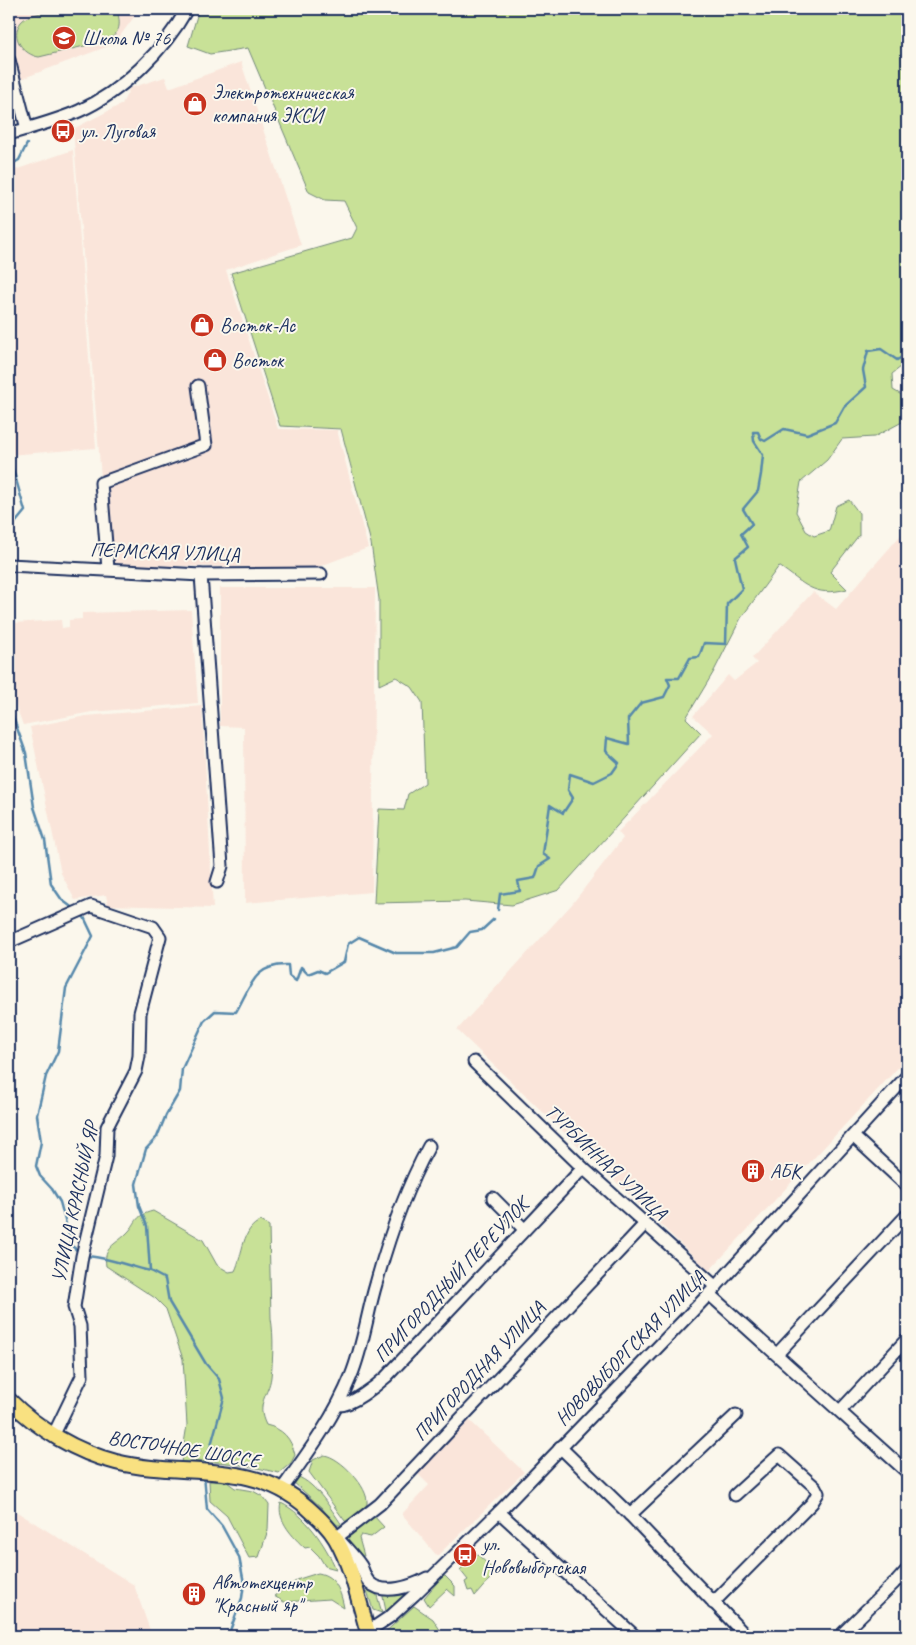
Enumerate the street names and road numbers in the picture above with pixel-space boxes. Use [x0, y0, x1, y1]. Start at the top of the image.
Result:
street label: ПЕРМСКАЯ УЛИЦА [90, 537, 241, 567]
street label: ТУРБИННАЯ УЛИЦА [540, 1099, 673, 1226]
street label: УЛИЦА КРАСНЫЙ ЯР [46, 1117, 105, 1284]
street label: ПРИГОРОДНЫЙ ПЕРЕУЛОК [368, 1190, 536, 1367]
street label: НОВОВЫБОРГСКАЯ УЛИЦА [549, 1265, 711, 1431]
street label: ПРИГОРОДНАЯ УЛИЦА [408, 1295, 551, 1446]
street label: ВОСТОЧНОЕ ШОССЕ [107, 1425, 264, 1474]

